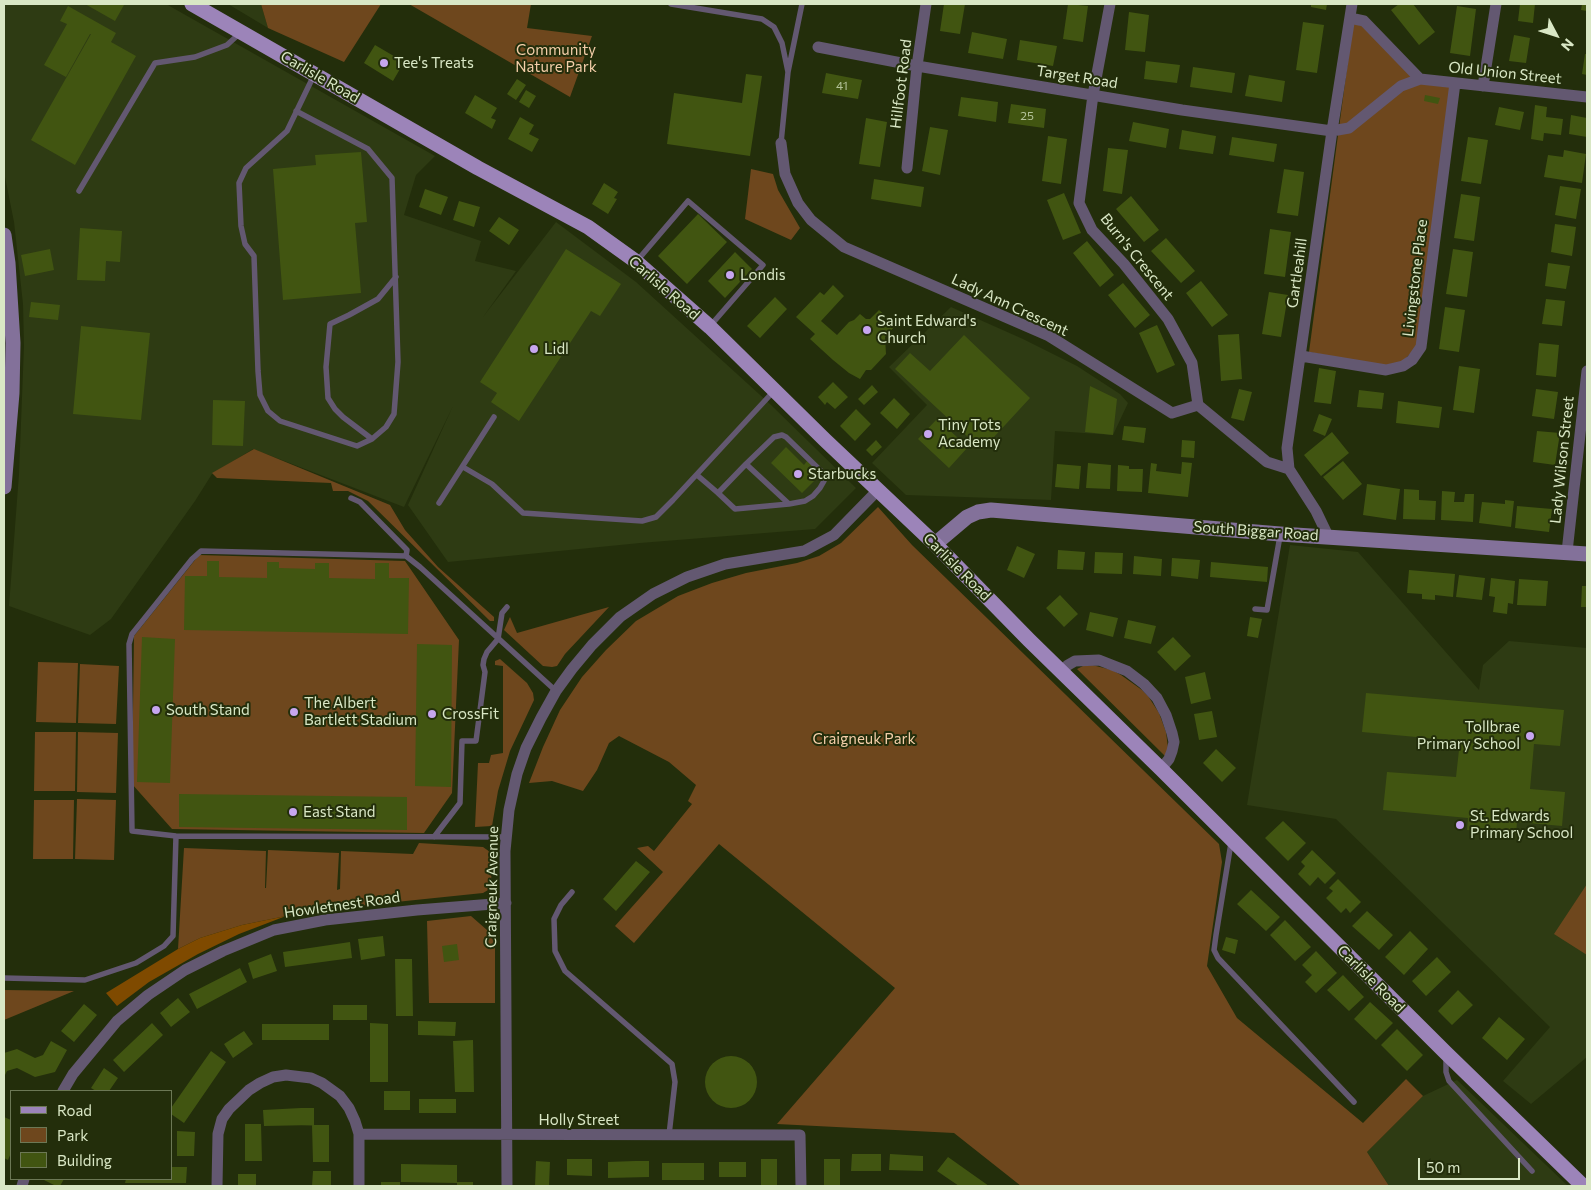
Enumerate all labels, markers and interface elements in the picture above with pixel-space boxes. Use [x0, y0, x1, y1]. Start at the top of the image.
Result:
north arrow [1531, 10, 1581, 60]
text: N [1558, 35, 1578, 54]
street label: Hillfoot Road [887, 38, 915, 130]
park label: Community Nature Park [515, 41, 597, 76]
street label: Carlisle Road [277, 47, 363, 107]
place label: Tee's Treats [394, 54, 474, 72]
marker: Tee's Treats [378, 57, 390, 69]
street label: Old Union Street [1447, 58, 1563, 88]
street label: Target Road [1035, 62, 1119, 92]
house number: 41 [836, 79, 848, 93]
house number: 25 [1020, 109, 1034, 123]
street label: Burn's Crescent [1097, 210, 1177, 304]
street label: Livingstone Place [1399, 218, 1431, 338]
street label: Gartleahill [1283, 237, 1311, 309]
street label: Carlisle Road [625, 252, 703, 324]
place label: Londis [740, 266, 785, 284]
marker: Londis [724, 269, 736, 281]
street label: Lady Ann Crescent [949, 270, 1071, 340]
place label: Saint Edward's Church [877, 312, 977, 347]
marker: Saint Edward's Church [861, 324, 873, 336]
place label: Lidl [544, 340, 569, 358]
marker: Lidl [528, 343, 540, 355]
street label: Lady Wilson Street [1546, 395, 1578, 525]
place label: Tiny Tots Academy [938, 416, 1001, 451]
marker: Tiny Tots Academy [922, 428, 934, 440]
place label: Starbucks [808, 465, 876, 483]
marker: Starbucks [792, 468, 804, 480]
street label: South Biggar Road [1193, 518, 1319, 544]
street label: Carlisle Road [919, 529, 995, 605]
place label: The Albert Bartlett Stadium [304, 694, 417, 729]
place label: South Stand [166, 701, 250, 719]
marker: South Stand [150, 704, 162, 716]
place label: CrossFit [442, 705, 499, 723]
marker: The Albert Bartlett Stadium [288, 706, 300, 718]
marker: CrossFit [426, 708, 438, 720]
place label: Tollbrae Primary School [1417, 718, 1520, 753]
park label: Craigneuk Park [812, 730, 916, 748]
marker: Tollbrae Primary School [1524, 730, 1536, 742]
place label: East Stand [303, 803, 375, 821]
marker: East Stand [287, 806, 299, 818]
place label: St. Edwards Primary School [1470, 807, 1573, 842]
marker: St. Edwards Primary School [1454, 819, 1466, 831]
street label: Craigneuk Avenue [482, 826, 502, 948]
street label: Howletnest Road [283, 888, 401, 922]
street label: Carlisle Road [1333, 941, 1409, 1017]
legend [10, 1090, 172, 1180]
text: Road [57, 1101, 92, 1119]
street label: Holly Street [539, 1111, 619, 1129]
text: Park [57, 1126, 88, 1144]
scale bar [1421, 1148, 1524, 1180]
text: Building [57, 1151, 112, 1169]
text: 50 m [1426, 1158, 1460, 1176]

